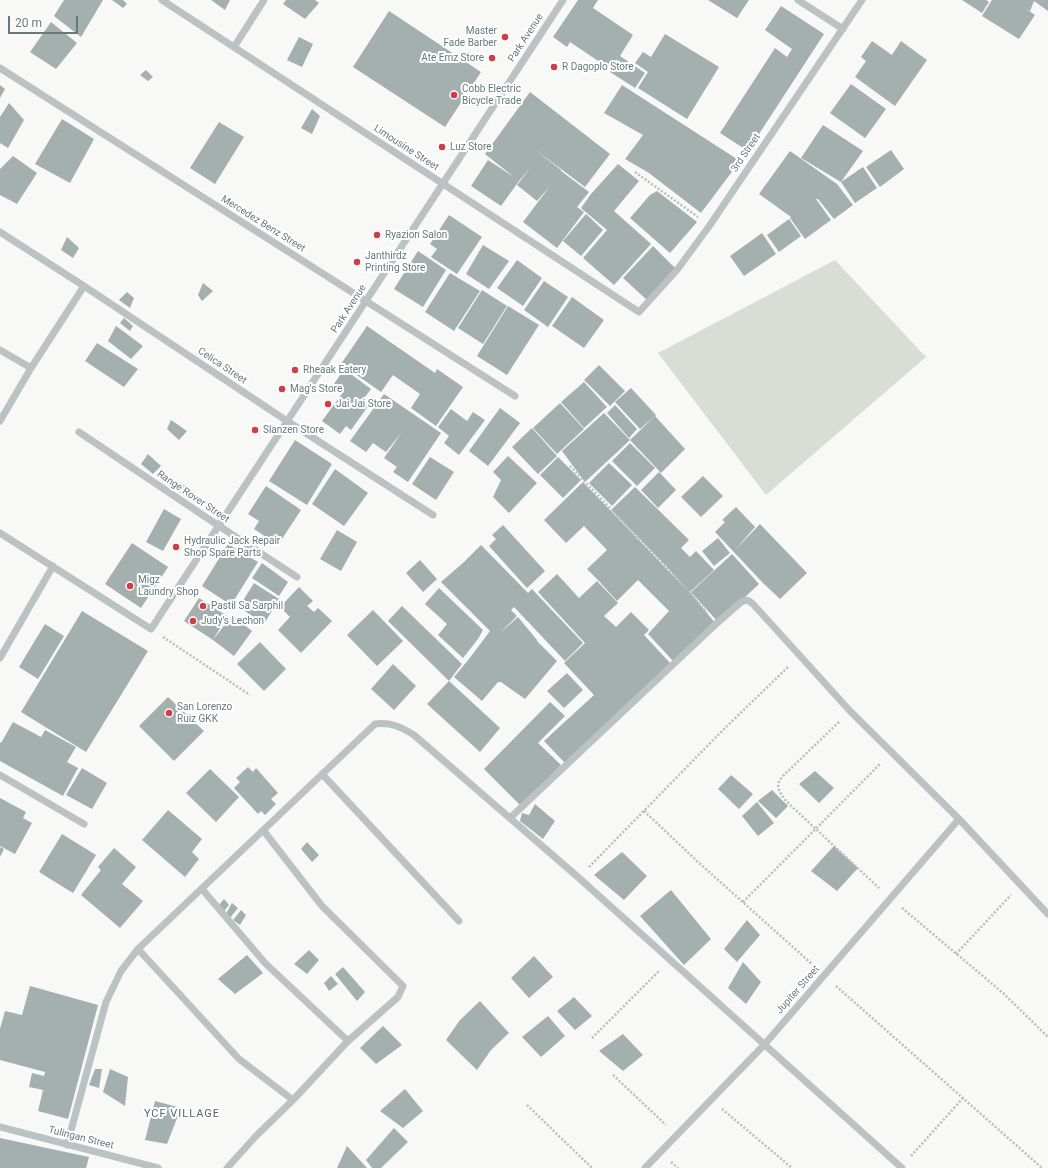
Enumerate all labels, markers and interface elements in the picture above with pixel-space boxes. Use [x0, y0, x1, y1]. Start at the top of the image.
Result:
scale bar [10, 8, 80, 34]
street label: Park Avenue [506, 12, 546, 64]
text: 20 m [15, 16, 42, 30]
place label: Master Fade Barber [443, 25, 497, 48]
marker: Master Fade Barber [500, 32, 510, 42]
place label: Ate Emz Store [421, 52, 484, 64]
marker: Ate Emz Store [487, 53, 497, 63]
place label: R Dagoplo Store [562, 61, 634, 73]
marker: R Dagoplo Store [549, 62, 559, 72]
place label: Cobb Electric Bicycle Trade [462, 83, 521, 106]
marker: Cobb Electric Bicycle Trade [449, 90, 459, 100]
street label: Limousine Street [371, 123, 441, 173]
street label: 3rd Street [729, 132, 763, 174]
place label: Luz Store [450, 141, 492, 153]
marker: Luz Store [437, 142, 447, 152]
street label: Mercedez Benz Street [219, 193, 307, 255]
place label: Ryazion Salon [385, 229, 447, 241]
marker: Ryazion Salon [372, 230, 382, 240]
place label: Janthirdz Printing Store [365, 250, 425, 274]
marker: Janthirdz Printing Store [352, 257, 362, 267]
street label: Park Avenue [329, 283, 369, 335]
street label: Celica Street [195, 345, 249, 387]
place label: Rheaak Eatery [303, 364, 366, 376]
marker: Rheaak Eatery [290, 365, 300, 375]
place label: Mag's Store [290, 383, 342, 395]
marker: Mag's Store [277, 384, 287, 394]
place label: Jai Jai Store [336, 398, 391, 410]
marker: Jai Jai Store [323, 399, 333, 409]
place label: Slanzen Store [263, 424, 324, 436]
marker: Slanzen Store [250, 425, 260, 435]
street label: Range Rover Street [155, 468, 231, 526]
place label: Hydraulic Jack Repair Shop Spare Parts [184, 535, 280, 558]
marker: Hydraulic Jack Repair Shop Spare Parts [171, 542, 181, 552]
place label: Migz Laundry Shop [138, 574, 199, 598]
marker: Migz Laundry Shop [125, 581, 135, 591]
place label: Pastil Sa Sarphil [211, 600, 283, 612]
marker: Pastil Sa Sarphil [198, 601, 208, 611]
place label: Judy's Lechon [201, 615, 264, 627]
marker: Judy's Lechon [188, 616, 198, 626]
place label: San Lorenzo Ruiz GKK [177, 701, 232, 724]
marker: San Lorenzo Ruiz GKK [164, 708, 174, 718]
street label: Jupiter Street [774, 963, 822, 1017]
district label: YCF VILLAGE [144, 1107, 220, 1121]
street label: Tulingan Street [47, 1124, 115, 1152]

